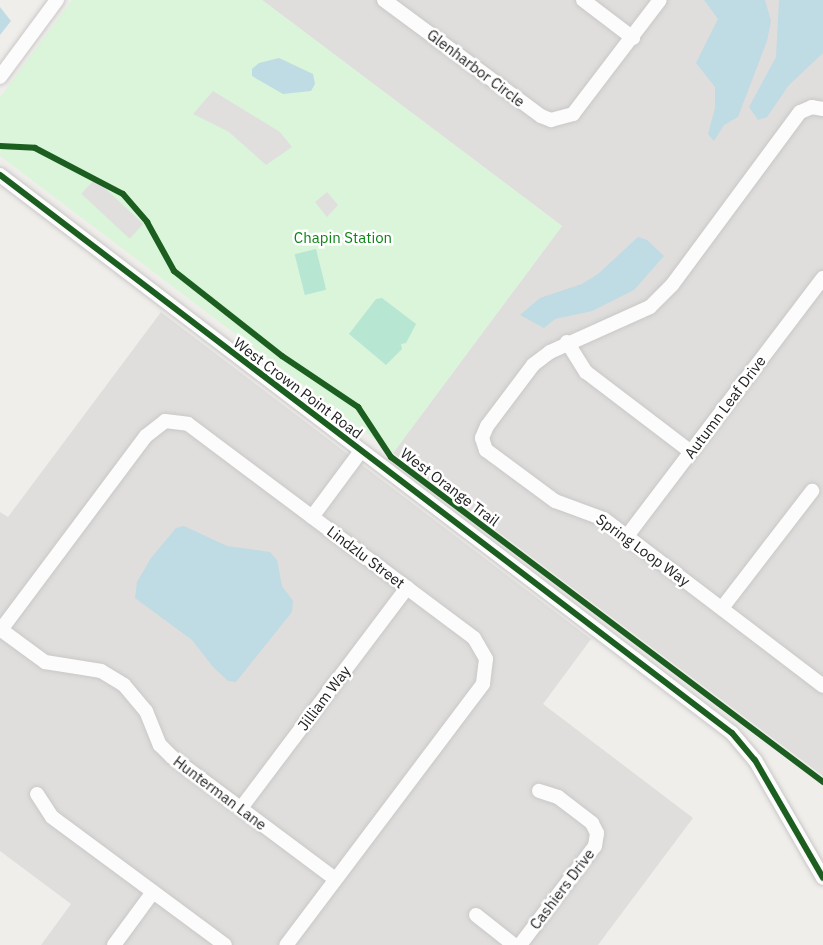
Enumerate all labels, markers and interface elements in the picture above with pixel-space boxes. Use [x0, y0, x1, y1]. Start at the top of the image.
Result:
street label: Glenharbor Circle [424, 25, 528, 111]
park label: Chapin Station [294, 229, 392, 247]
street label: West Crown Point Road [230, 334, 366, 442]
street label: Autumn Leaf Drive [681, 352, 769, 462]
street label: West Orange Trail [397, 444, 503, 530]
street label: Spring Loop Way [593, 510, 693, 590]
street label: Lindzlu Street [324, 522, 408, 592]
street label: Jilliam Way [294, 662, 354, 734]
street label: Hunterman Lane [170, 752, 270, 834]
street label: Cashiers Drive [526, 845, 598, 933]

